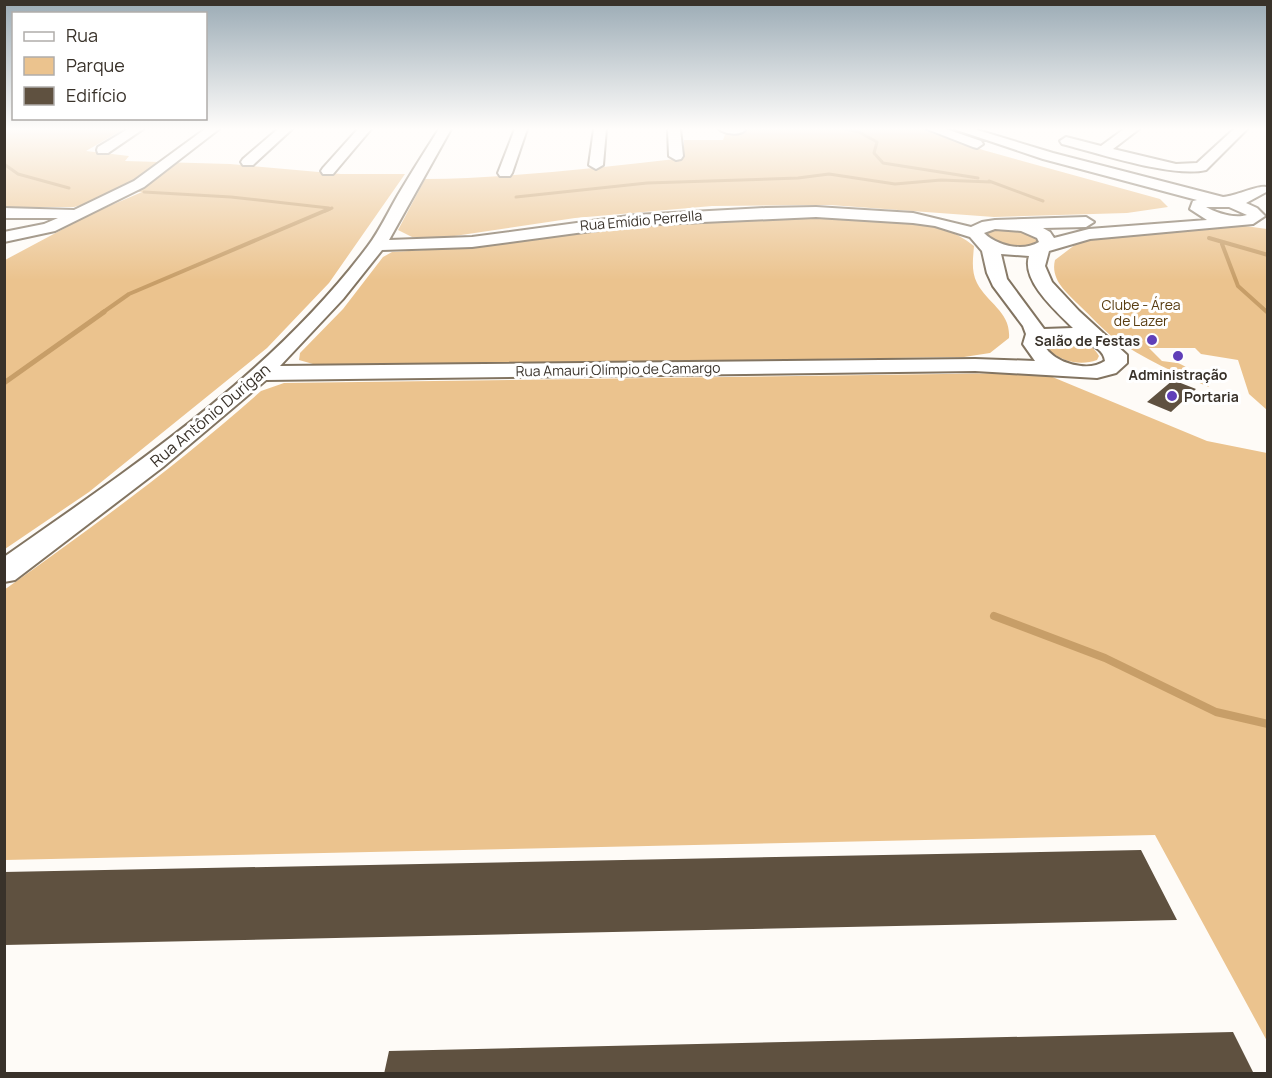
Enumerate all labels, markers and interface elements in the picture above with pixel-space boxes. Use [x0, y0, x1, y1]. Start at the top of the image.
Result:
legend [12, 12, 207, 120]
text: Rua [66, 23, 98, 47]
text: Parque [66, 53, 125, 77]
text: Edifício [66, 83, 127, 107]
street label: Rua Emídio Perrella [579, 205, 703, 235]
park label: Clube - Área de Lazer [1101, 295, 1181, 330]
place label: Salão de Festas [1035, 331, 1140, 350]
marker: Salão de Festas [1145, 333, 1159, 347]
marker: Administração [1171, 349, 1185, 363]
street label: Rua Antônio Durigan [145, 358, 275, 472]
street label: Rua Amauri Olímpio de Camargo [515, 358, 721, 380]
place label: Administração [1129, 365, 1228, 384]
place label: Portaria [1184, 387, 1239, 406]
marker: Portaria [1165, 389, 1179, 403]

